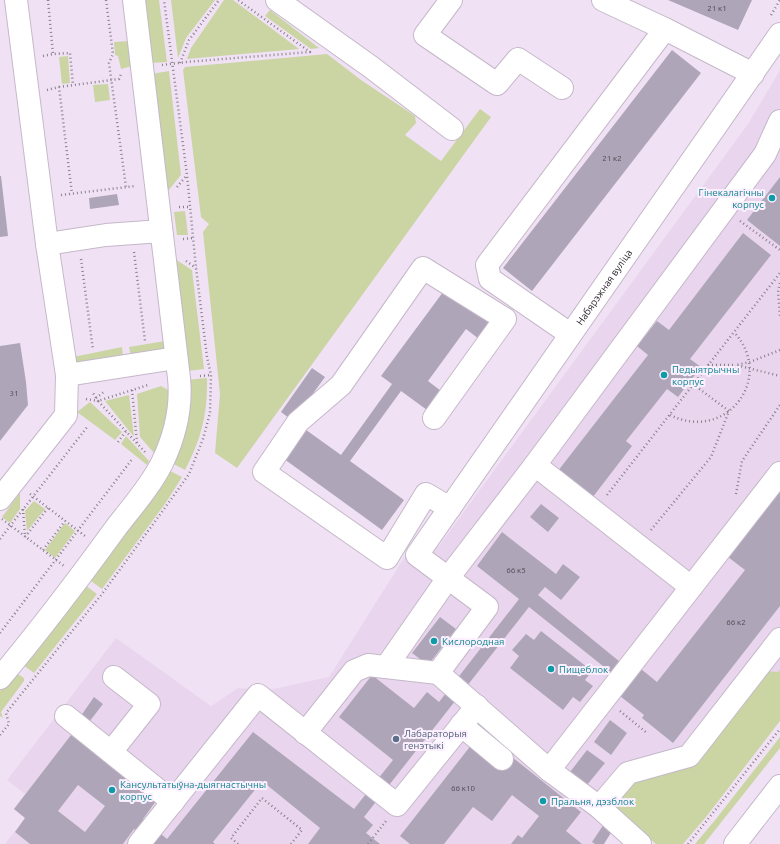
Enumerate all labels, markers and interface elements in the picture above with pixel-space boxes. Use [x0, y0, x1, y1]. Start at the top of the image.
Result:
house number: 21 к1 [707, 4, 727, 13]
house number: 21 к2 [602, 154, 622, 163]
place label: Гінекалагічны корпус [699, 187, 764, 210]
marker: Гінекалагічны корпус [767, 193, 777, 203]
street label: Набярэжная вуліца [574, 247, 634, 327]
place label: Педыятрычны корпус [672, 364, 739, 387]
marker: Педыятрычны корпус [659, 370, 669, 380]
house number: 31 [9, 389, 19, 398]
house number: 66 к5 [506, 566, 526, 575]
house number: 66 к2 [726, 618, 746, 627]
marker: Кислородная [429, 636, 439, 646]
place label: Кислородная [442, 636, 504, 647]
marker: Пищеблок [546, 664, 556, 674]
place label: Пищеблок [559, 664, 608, 675]
place label: Лабараторыя генэтыкі [404, 728, 467, 751]
marker: Лабараторыя генэтыкі [391, 734, 401, 744]
place label: Кансультатыўна-дыягнастычны корпус [120, 779, 266, 802]
house number: 66 к10 [451, 784, 475, 793]
marker: Кансультатыўна-дыягнастычны корпус [107, 785, 117, 795]
marker: Пральня, дэзблок [538, 796, 548, 806]
place label: Пральня, дэзблок [551, 796, 634, 807]

